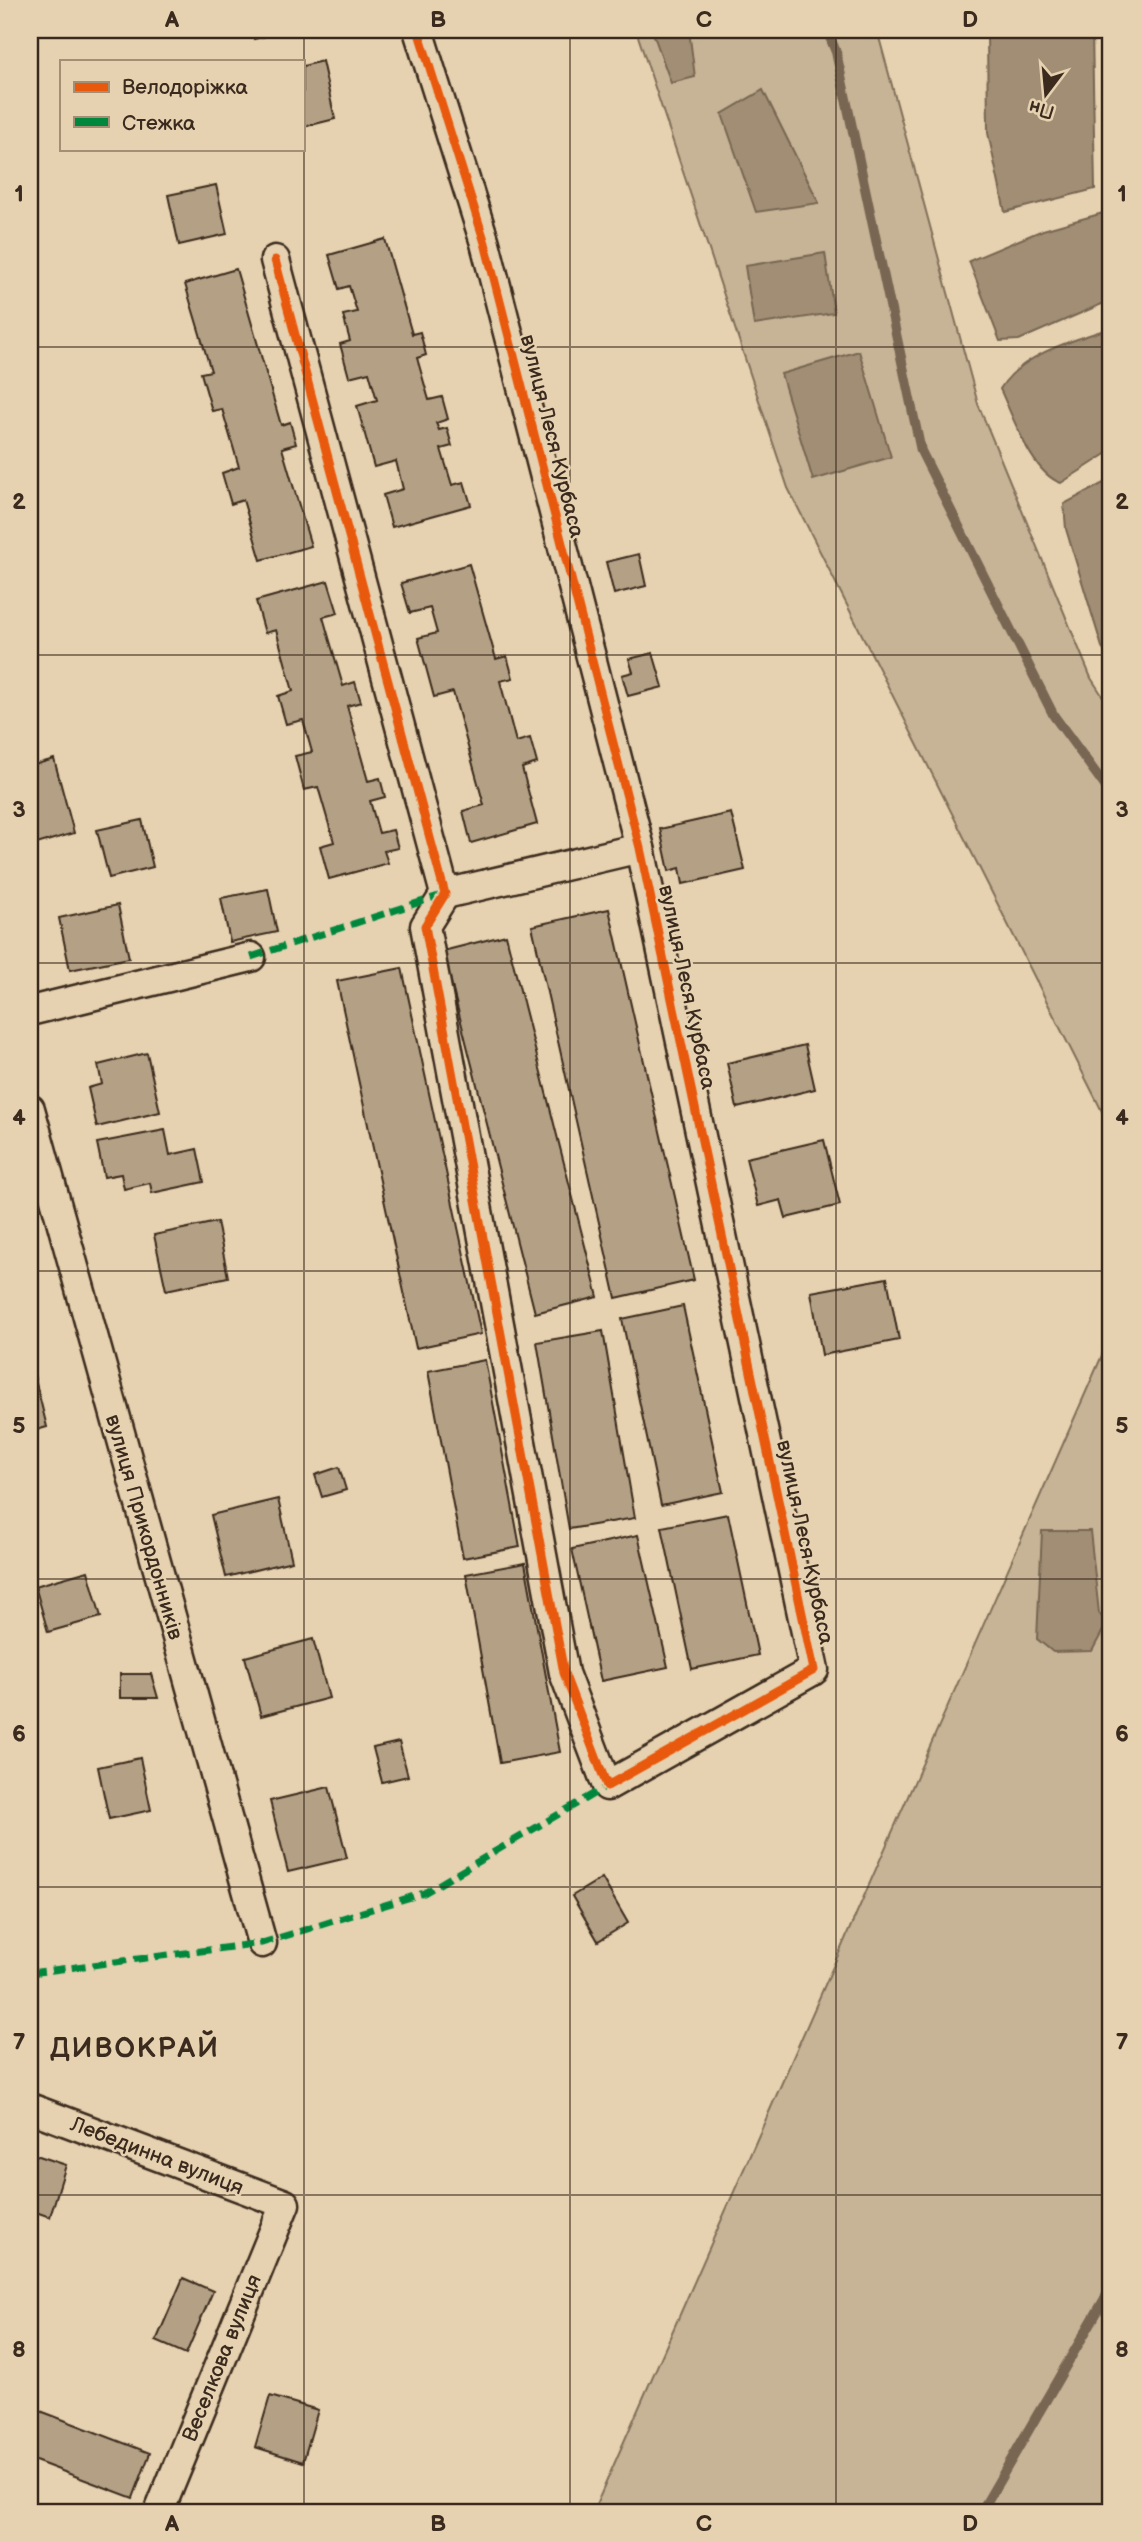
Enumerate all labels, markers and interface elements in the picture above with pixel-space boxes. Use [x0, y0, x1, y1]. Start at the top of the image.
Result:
text: A [164, 6, 180, 34]
text: B [430, 6, 446, 34]
text: C [696, 6, 712, 34]
text: D [962, 6, 978, 34]
legend [60, 60, 304, 150]
north arrow [1012, 60, 1082, 130]
text: Велодоріжка [122, 75, 249, 100]
text: Пн [1026, 94, 1057, 123]
text: Стежка [122, 111, 196, 136]
text: 1 [14, 180, 24, 208]
text: 1 [1117, 180, 1127, 208]
street label: вулиця Леся Курбаса [515, 332, 589, 541]
text: 2 [12, 488, 26, 516]
text: 2 [1115, 488, 1129, 516]
text: 3 [12, 796, 26, 824]
text: 3 [1115, 796, 1129, 824]
street label: вулиця Леся Курбаса [653, 882, 721, 1092]
text: 4 [12, 1104, 26, 1132]
text: 4 [1115, 1104, 1129, 1132]
text: 5 [12, 1412, 26, 1440]
street label: вулиця Прикордонників [100, 1412, 188, 1642]
text: 5 [1115, 1412, 1129, 1440]
street label: вулиця Леся Курбаса [771, 1437, 839, 1647]
text: 6 [12, 1720, 26, 1748]
text: 6 [1115, 1720, 1129, 1748]
text: 7 [13, 2028, 26, 2056]
text: 7 [1116, 2028, 1129, 2056]
district label: ДИВОКРАЙ [50, 2029, 220, 2065]
street label: Лебединна вулиця [66, 2111, 247, 2200]
street label: Веселкова вулиця [177, 2271, 267, 2445]
text: 8 [12, 2336, 26, 2364]
text: 8 [1115, 2336, 1129, 2364]
text: A [164, 2510, 180, 2538]
text: B [430, 2510, 446, 2538]
text: C [696, 2510, 712, 2538]
text: D [962, 2510, 978, 2538]

